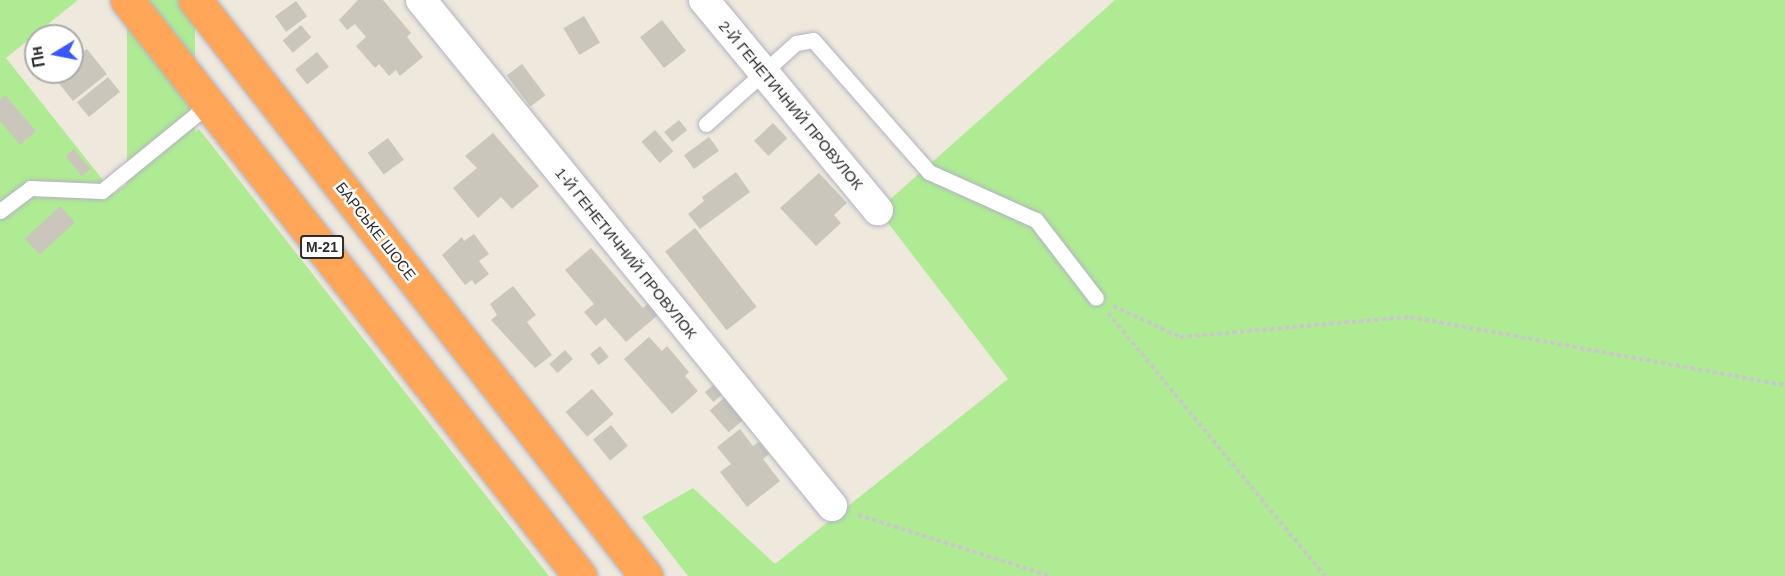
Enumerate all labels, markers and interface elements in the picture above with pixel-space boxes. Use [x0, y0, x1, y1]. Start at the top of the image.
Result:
street label: 2-Й ГЕНЕТИЧНИЙ ПРОВУЛОК [715, 17, 867, 193]
north arrow [24, 24, 84, 84]
text: Пн [28, 45, 48, 69]
street label: 1-Й ГЕНЕТИЧНИЙ ПРОВУЛОК [551, 164, 701, 342]
street label: БАРСЬКЕ ШОСЕ [332, 178, 420, 284]
road number: М-21 [300, 236, 344, 258]

